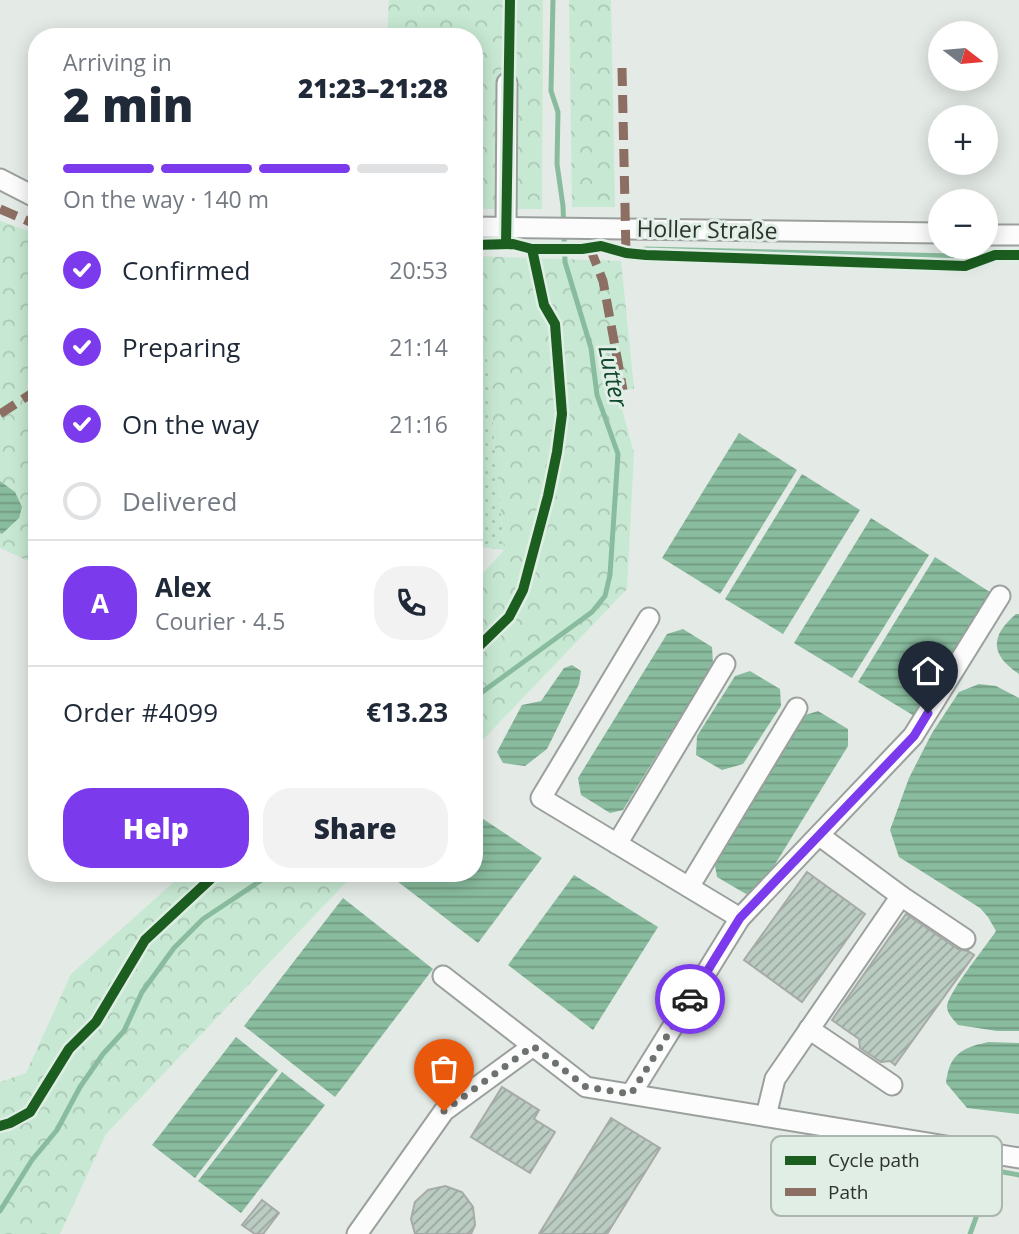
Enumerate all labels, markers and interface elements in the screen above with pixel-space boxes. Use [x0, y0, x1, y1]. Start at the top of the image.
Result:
north arrow [928, 21, 998, 91]
map controls [928, 21, 998, 259]
text: Arriving in [63, 46, 172, 78]
text: 21:23–21:28 [298, 70, 448, 106]
text: 2 min [63, 73, 194, 135]
button: + [928, 105, 998, 175]
text: On the way · 140 m [63, 183, 269, 215]
button: − [928, 189, 998, 259]
street label: Holler Straße [636, 212, 778, 246]
icon: check [63, 251, 101, 289]
text: Confirmed [122, 252, 250, 288]
text: 20:53 [389, 254, 448, 286]
icon: check [63, 328, 101, 366]
text: Preparing [122, 329, 240, 365]
text: 21:14 [389, 331, 448, 363]
water label: Lutter [591, 342, 637, 412]
icon: check [63, 405, 101, 443]
text: On the way [122, 406, 259, 442]
text: 21:16 [389, 408, 448, 440]
text: Delivered [122, 483, 237, 519]
button: phone [374, 566, 448, 640]
text: Alex [155, 569, 211, 605]
text: A [91, 585, 109, 621]
text: Courier · 4.5 [155, 605, 285, 637]
pin [898, 641, 958, 713]
icon: home [909, 652, 947, 690]
text: Order #4099 [63, 694, 218, 730]
text: €13.23 [366, 694, 448, 730]
button: Help [63, 788, 249, 868]
button: Share [263, 788, 448, 868]
courier [655, 964, 725, 1034]
icon: car [671, 980, 709, 1018]
pin [414, 1039, 474, 1111]
icon: bag [425, 1050, 463, 1088]
legend [771, 1136, 1002, 1216]
text: Cycle path [828, 1147, 920, 1173]
text: Path [828, 1179, 868, 1205]

